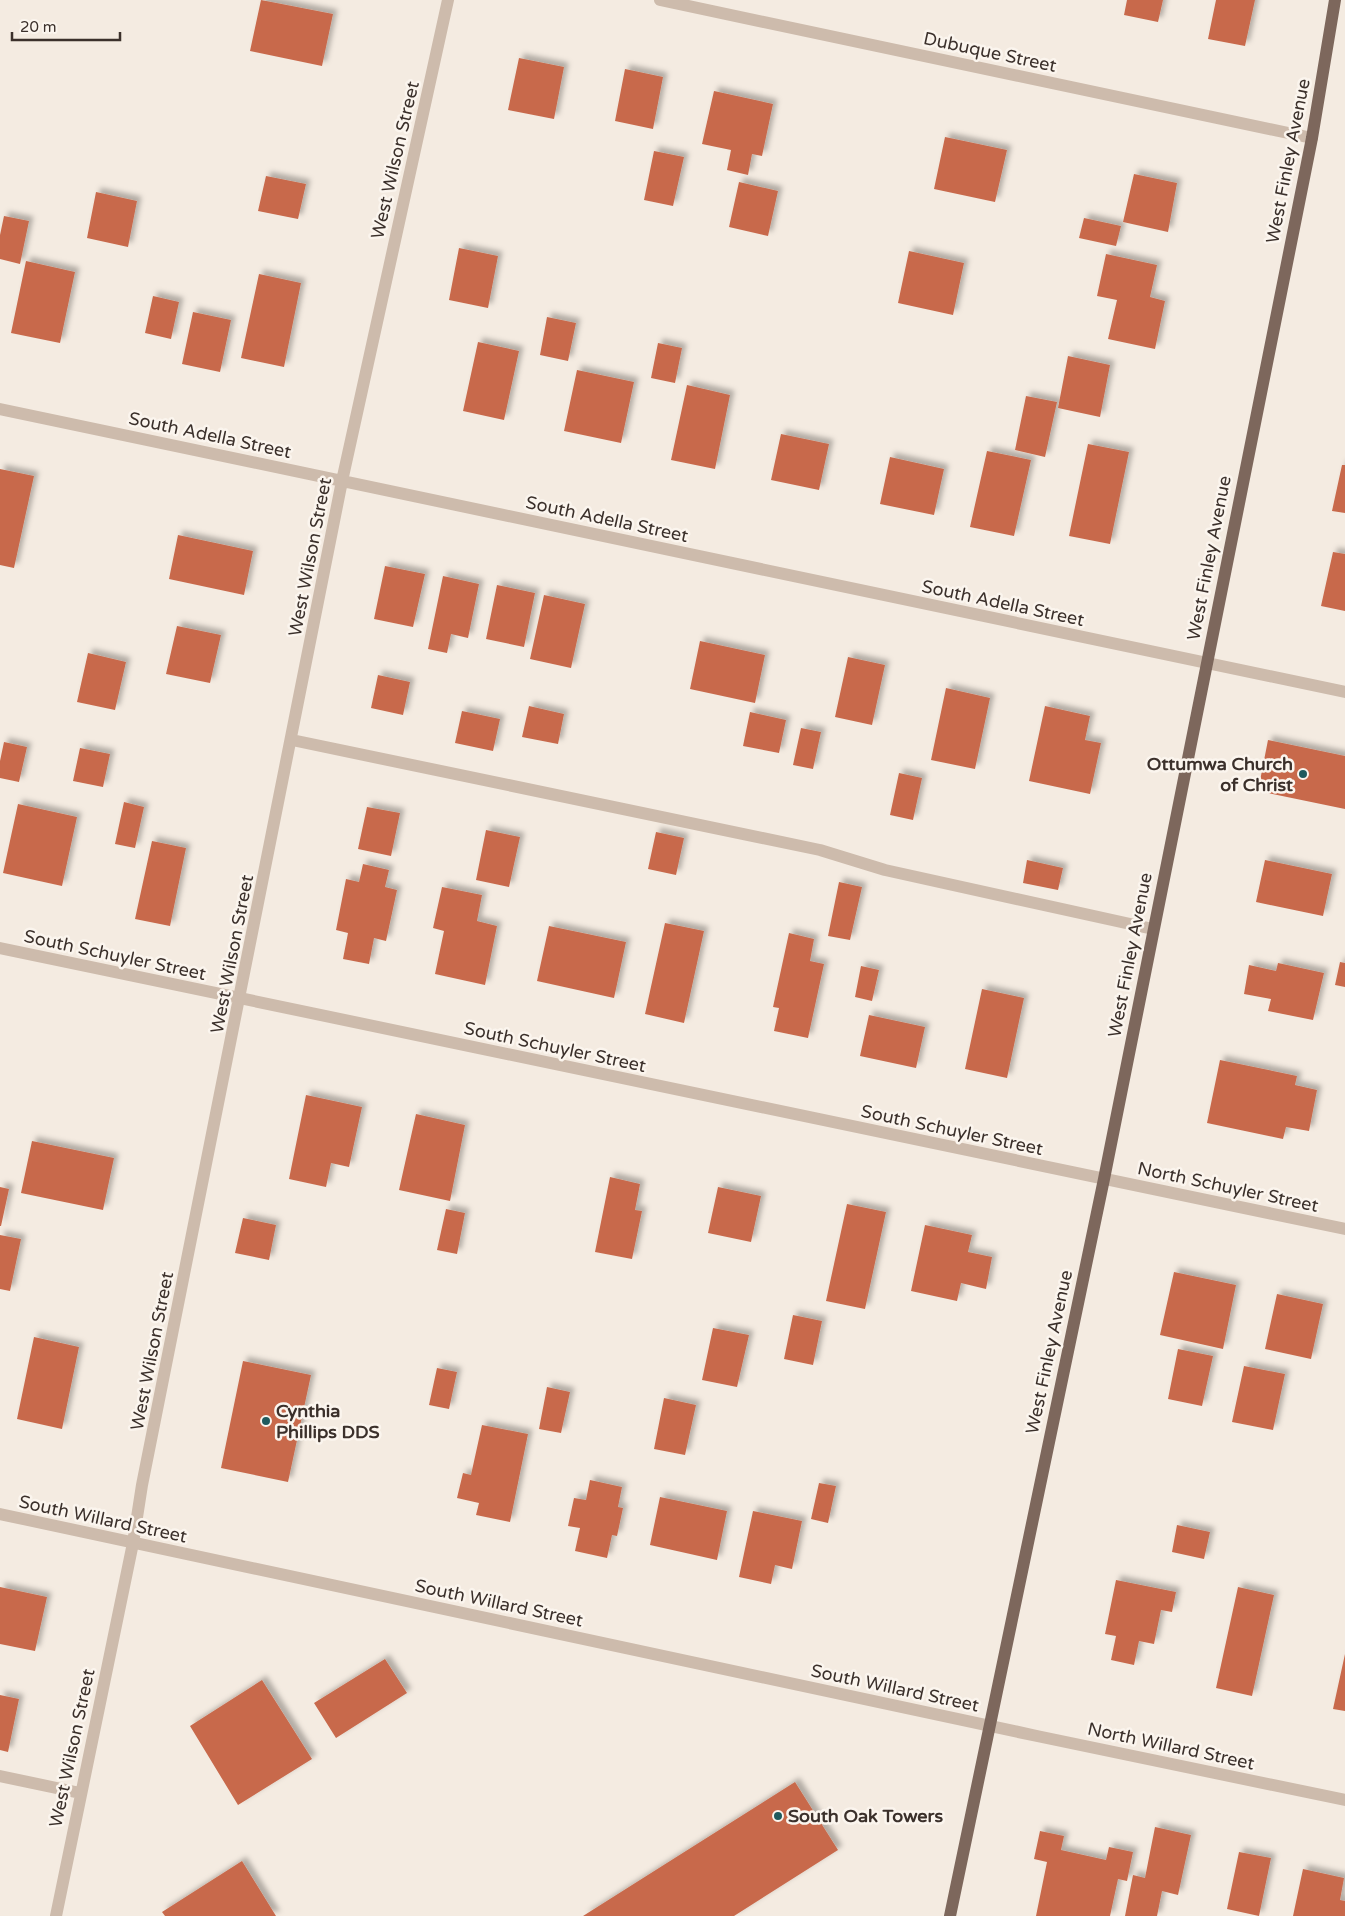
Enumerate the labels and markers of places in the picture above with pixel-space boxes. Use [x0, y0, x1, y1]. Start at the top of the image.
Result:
place label: Ottumwa Church of Christ [1147, 753, 1293, 796]
marker: Ottumwa Church of Christ [1297, 768, 1309, 780]
place label: Cynthia Phillips DDS [276, 1400, 380, 1443]
marker: Cynthia Phillips DDS [260, 1415, 272, 1427]
place label: South Oak Towers [788, 1805, 943, 1827]
marker: South Oak Towers [772, 1810, 784, 1822]

